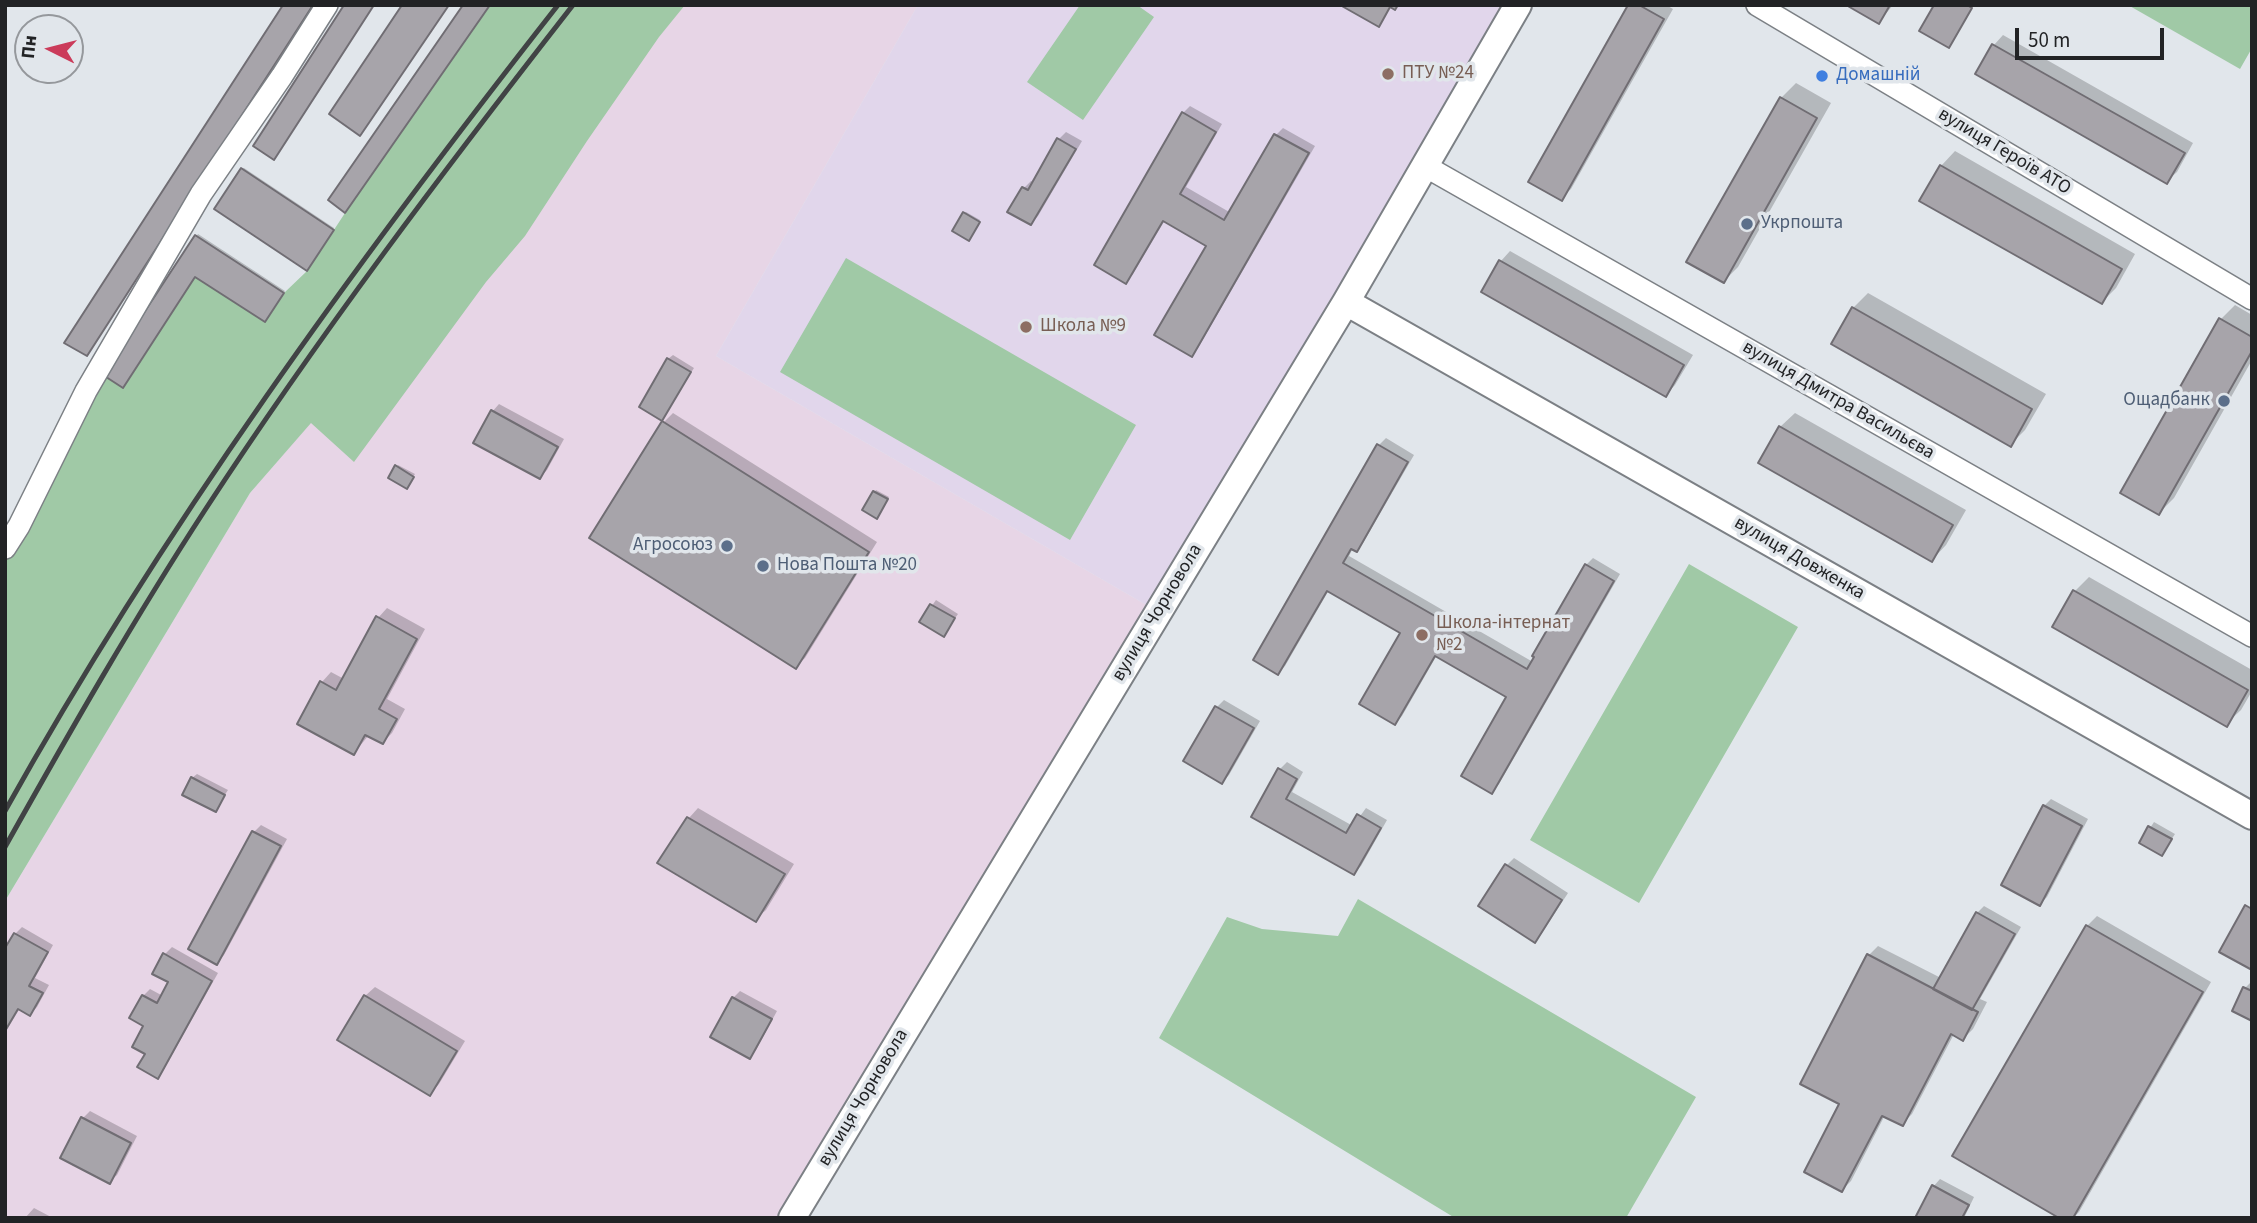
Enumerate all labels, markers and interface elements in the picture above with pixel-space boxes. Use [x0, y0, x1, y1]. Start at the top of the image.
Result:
north arrow [14, 14, 84, 84]
scale bar [2019, 14, 2168, 58]
text: 50 m [2028, 25, 2070, 55]
text: Пн [15, 34, 44, 60]
place label: ПТУ №24 [1402, 63, 1474, 85]
place label: Домашній [1836, 65, 1920, 87]
marker: ПТУ №24 [1380, 66, 1396, 82]
marker: Домашній [1814, 68, 1830, 84]
street label: вулиця Героїв АТО [1933, 103, 2075, 201]
place label: Укрпошта [1761, 213, 1843, 235]
marker: Укрпошта [1739, 216, 1755, 232]
place label: Школа №9 [1040, 316, 1126, 338]
marker: Школа №9 [1018, 319, 1034, 335]
street label: вулиця Дмитра Васильєва [1738, 337, 1938, 465]
place label: Ощадбанк [2123, 390, 2210, 412]
marker: Ощадбанк [2216, 393, 2232, 409]
street label: вулиця Довженка [1730, 512, 1868, 606]
place label: Агросоюз [633, 535, 713, 557]
marker: Агросоюз [719, 538, 735, 554]
street label: вулиця Чорновола [1108, 540, 1208, 686]
place label: Нова Пошта №20 [777, 555, 917, 577]
marker: Нова Пошта №20 [755, 558, 771, 574]
place label: Школа-інтернат №2 [1436, 613, 1570, 657]
marker: Школа-інтернат №2 [1414, 627, 1430, 643]
street label: вулиця Чорновола [814, 1025, 914, 1171]

